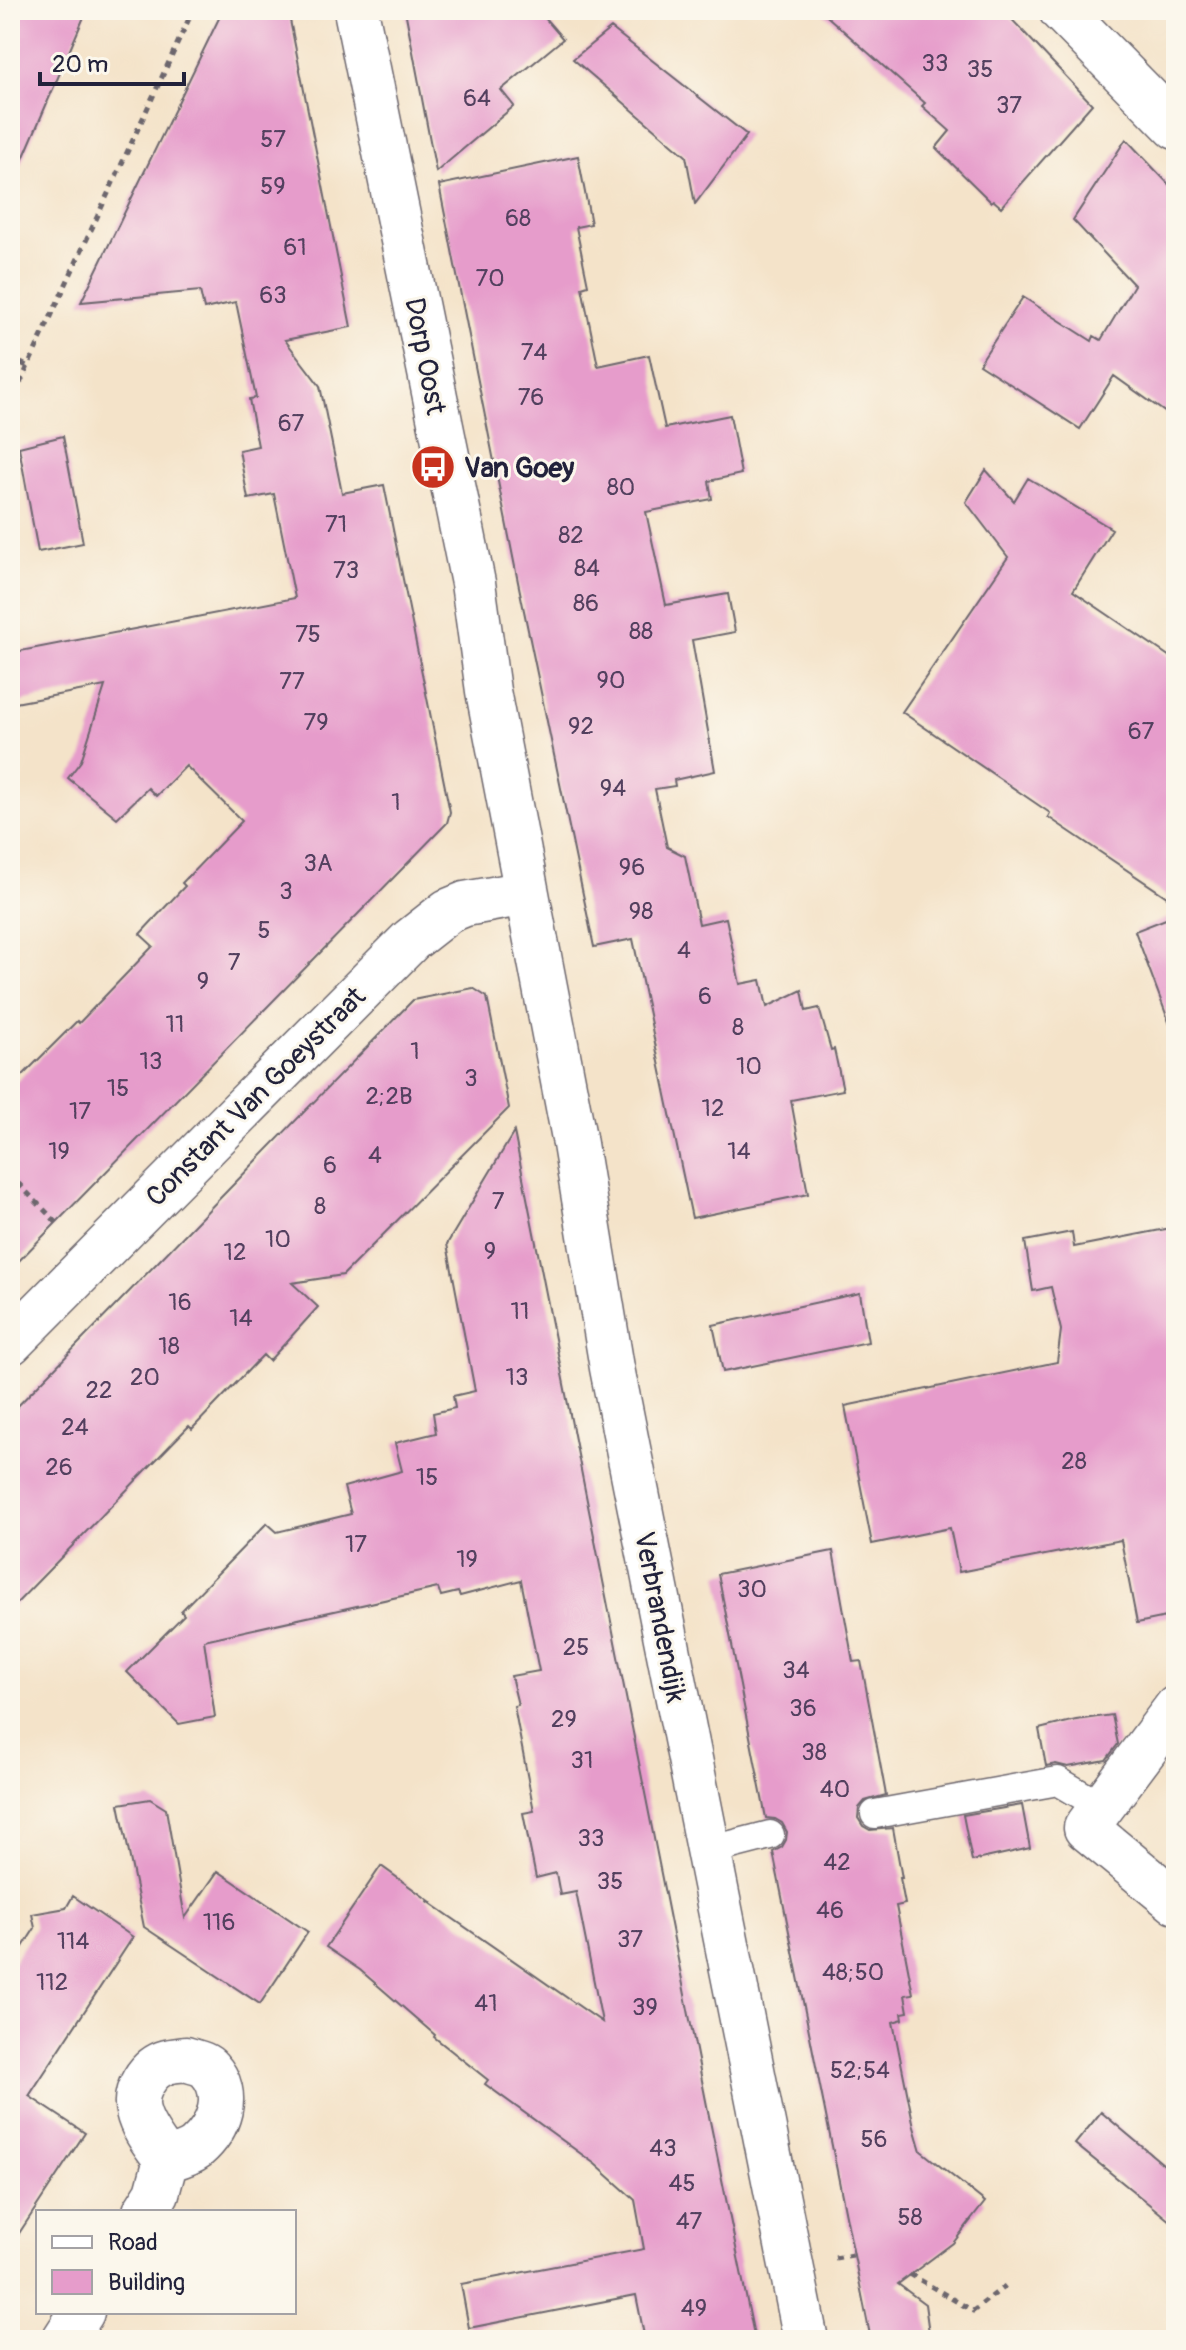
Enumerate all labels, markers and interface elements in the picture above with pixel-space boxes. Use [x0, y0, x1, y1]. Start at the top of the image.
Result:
scale bar [40, 36, 184, 86]
house number: 33 [922, 49, 948, 78]
text: 20 m [52, 50, 108, 79]
house number: 35 [967, 55, 993, 84]
house number: 64 [463, 84, 491, 113]
house number: 37 [996, 91, 1022, 120]
house number: 57 [260, 125, 286, 154]
house number: 59 [260, 172, 286, 201]
house number: 68 [505, 204, 531, 233]
house number: 61 [283, 233, 307, 262]
house number: 70 [475, 264, 505, 293]
house number: 63 [259, 281, 287, 310]
street label: Dorp Oost [396, 295, 453, 418]
house number: 74 [521, 338, 547, 367]
house number: 76 [518, 383, 544, 412]
house number: 67 [278, 409, 305, 438]
bus stop icon: Van Goey [409, 443, 457, 491]
place label: Van Goey [464, 451, 574, 486]
house number: 80 [607, 473, 635, 502]
house number: 71 [325, 510, 347, 539]
house number: 82 [558, 521, 584, 550]
house number: 84 [574, 554, 600, 583]
house number: 73 [333, 556, 359, 585]
house number: 86 [573, 589, 599, 618]
house number: 88 [629, 617, 653, 646]
house number: 75 [295, 620, 321, 649]
house number: 90 [597, 666, 625, 695]
house number: 77 [279, 667, 305, 696]
house number: 79 [303, 708, 329, 737]
house number: 92 [568, 712, 594, 741]
house number: 67 [1128, 717, 1155, 746]
house number: 94 [600, 774, 626, 803]
house number: 1 [391, 788, 401, 817]
house number: 3A [304, 849, 332, 878]
house number: 96 [619, 853, 645, 882]
house number: 3 [279, 877, 293, 906]
house number: 98 [629, 897, 653, 926]
house number: 5 [257, 916, 271, 945]
house number: 4 [677, 936, 691, 965]
house number: 7 [228, 948, 241, 977]
house number: 9 [197, 967, 209, 996]
street label: Constant Van Goeystraat [139, 979, 374, 1214]
house number: 6 [698, 982, 712, 1011]
house number: 11 [166, 1010, 184, 1039]
house number: 8 [732, 1013, 744, 1042]
house number: 1 [410, 1037, 420, 1066]
house number: 13 [140, 1047, 162, 1076]
house number: 10 [736, 1052, 762, 1081]
house number: 3 [464, 1064, 478, 1093]
house number: 15 [107, 1074, 129, 1103]
house number: 2;2B [365, 1082, 413, 1111]
house number: 12 [702, 1094, 724, 1123]
house number: 17 [69, 1097, 91, 1126]
house number: 19 [48, 1137, 70, 1166]
house number: 14 [727, 1137, 751, 1166]
house number: 4 [368, 1141, 382, 1170]
house number: 6 [323, 1151, 337, 1180]
house number: 7 [492, 1187, 505, 1216]
house number: 8 [314, 1192, 326, 1221]
house number: 10 [265, 1225, 291, 1254]
house number: 9 [484, 1237, 496, 1266]
house number: 12 [224, 1238, 246, 1267]
house number: 16 [168, 1288, 192, 1317]
house number: 11 [511, 1297, 529, 1326]
house number: 14 [229, 1304, 253, 1333]
house number: 18 [158, 1332, 180, 1361]
house number: 20 [130, 1363, 160, 1392]
house number: 13 [506, 1363, 528, 1392]
house number: 22 [86, 1376, 112, 1405]
house number: 24 [61, 1413, 89, 1442]
house number: 28 [1061, 1447, 1087, 1476]
house number: 26 [45, 1453, 73, 1482]
house number: 15 [416, 1463, 438, 1492]
street label: Verbrandendijk [626, 1529, 693, 1706]
house number: 17 [345, 1530, 367, 1559]
house number: 19 [456, 1545, 478, 1574]
house number: 30 [737, 1575, 767, 1604]
house number: 25 [563, 1633, 589, 1662]
house number: 34 [782, 1656, 810, 1685]
house number: 36 [789, 1694, 817, 1723]
house number: 29 [551, 1705, 577, 1734]
house number: 38 [801, 1738, 827, 1767]
house number: 31 [571, 1746, 593, 1775]
house number: 40 [820, 1775, 850, 1804]
house number: 33 [578, 1824, 604, 1853]
house number: 42 [823, 1848, 851, 1877]
house number: 35 [597, 1867, 623, 1896]
house number: 46 [816, 1896, 844, 1925]
house number: 116 [203, 1908, 235, 1937]
house number: 37 [617, 1925, 643, 1954]
house number: 114 [57, 1927, 89, 1956]
house number: 48;50 [822, 1958, 884, 1987]
house number: 112 [36, 1968, 68, 1997]
house number: 41 [474, 1989, 498, 2018]
house number: 39 [632, 1993, 658, 2022]
house number: 52;54 [830, 2056, 890, 2085]
house number: 56 [861, 2125, 887, 2154]
house number: 43 [649, 2134, 677, 2163]
house number: 45 [669, 2169, 695, 2198]
house number: 58 [897, 2203, 923, 2232]
house number: 47 [676, 2207, 703, 2236]
legend [36, 2210, 296, 2314]
text: Road [108, 2228, 158, 2257]
text: Building [108, 2268, 185, 2297]
house number: 49 [681, 2294, 707, 2323]

